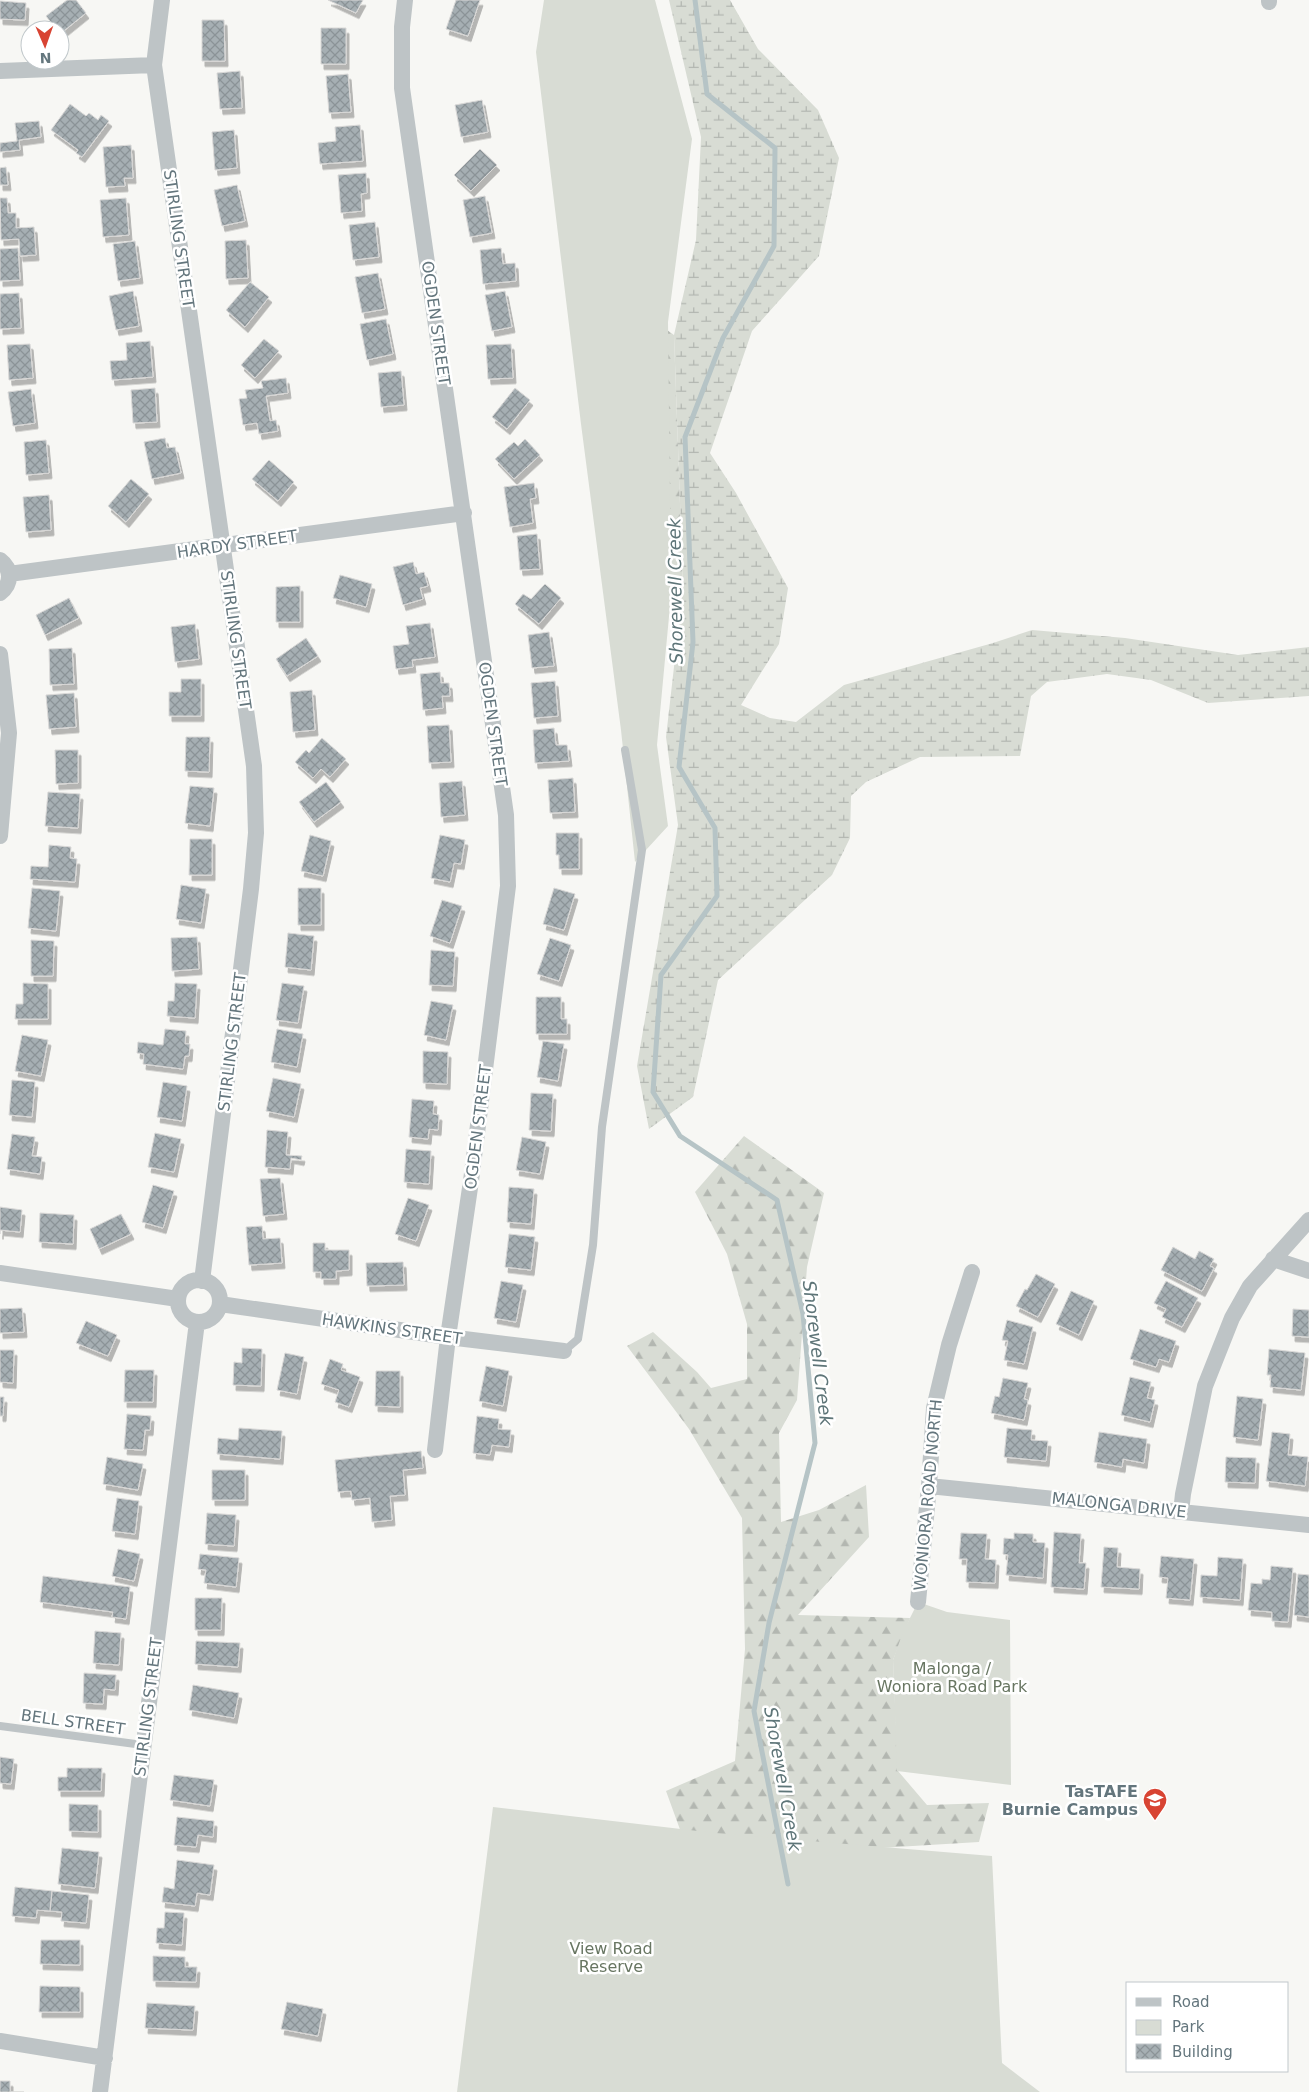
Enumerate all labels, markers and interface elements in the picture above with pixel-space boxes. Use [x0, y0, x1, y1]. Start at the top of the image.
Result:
north arrow [20, 20, 70, 70]
text: N [39, 50, 52, 66]
street label: STIRLING STREET [160, 168, 198, 310]
street label: OGDEN STREET [418, 260, 454, 387]
water label: Shorewell Creek [663, 516, 687, 664]
street label: HARDY STREET [176, 526, 299, 562]
street label: STIRLING STREET [217, 569, 255, 711]
street label: OGDEN STREET [475, 661, 511, 788]
street label: STIRLING STREET [214, 971, 250, 1113]
street label: OGDEN STREET [461, 1063, 495, 1190]
water label: Shorewell Creek [799, 1279, 838, 1428]
street label: HAWKINS STREET [321, 1310, 464, 1348]
street label: WONIORA ROAD NORTH [910, 1398, 946, 1592]
street label: MALONGA DRIVE [1051, 1488, 1187, 1522]
street label: STIRLING STREET [130, 1636, 166, 1778]
park label: Malonga / Woniora Road Park [877, 1659, 1028, 1696]
street label: BELL STREET [20, 1705, 127, 1739]
water label: Shorewell Creek [760, 1705, 806, 1854]
place label: TasTAFE Burnie Campus [1002, 1782, 1138, 1819]
school or university icon: TasTAFE Burnie Campus [1142, 1787, 1168, 1821]
park label: View Road Reserve [569, 1939, 653, 1976]
legend [1126, 1982, 1289, 2072]
text: Road [1172, 1993, 1210, 2011]
text: Park [1172, 2018, 1205, 2036]
text: Building [1172, 2043, 1233, 2061]

